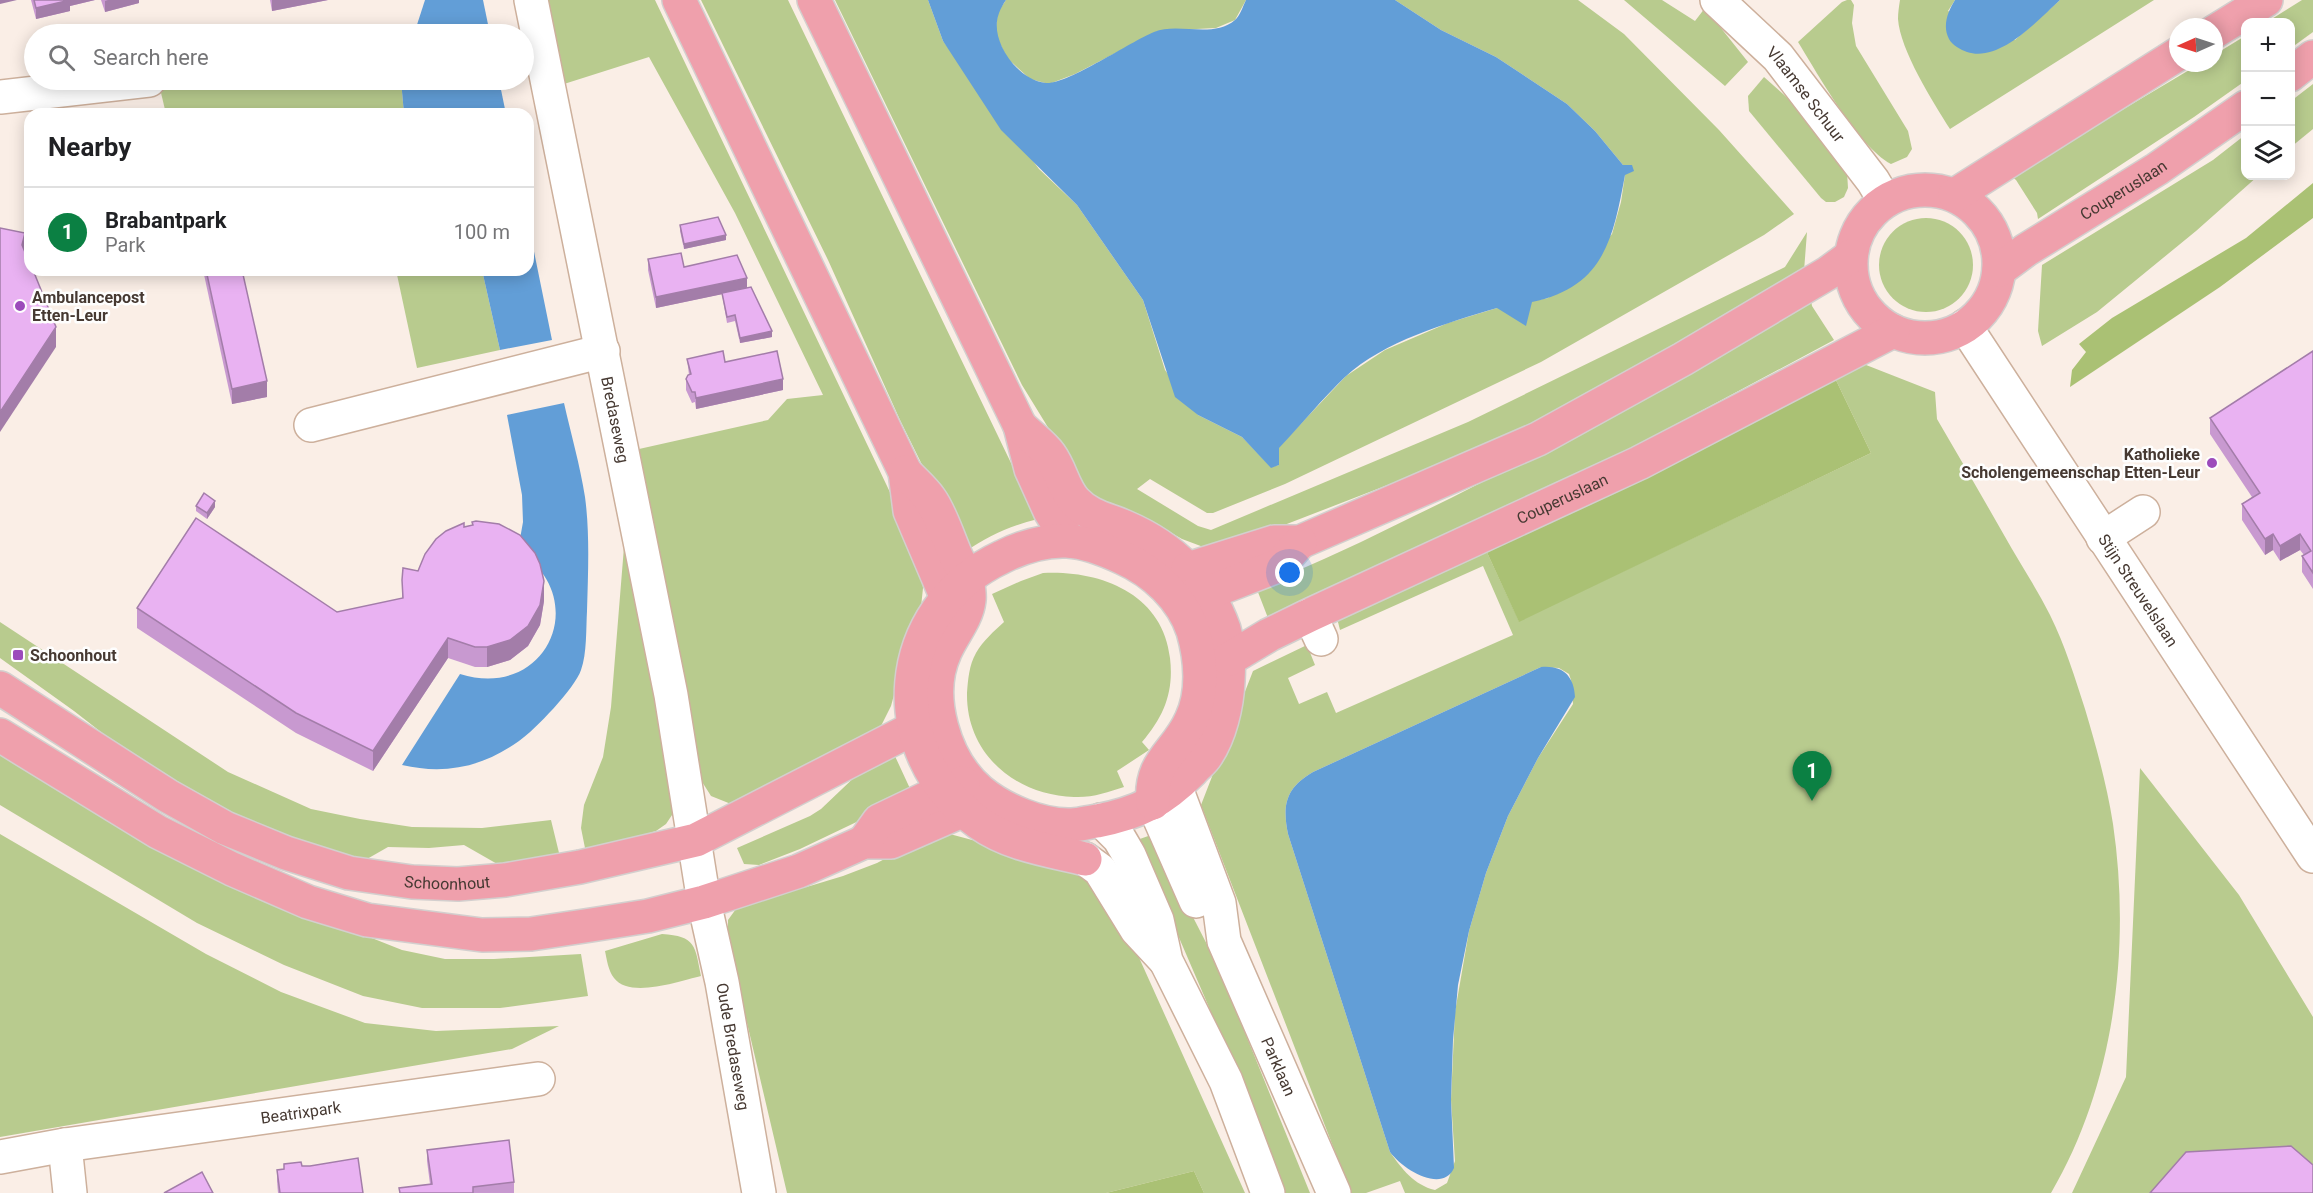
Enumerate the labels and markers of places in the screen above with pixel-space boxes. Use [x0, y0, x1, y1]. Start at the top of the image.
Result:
place label: Ambulancepost Etten-Leur [32, 288, 145, 325]
marker: Ambulancepost Etten-Leur [13, 299, 27, 313]
place label: Katholieke Scholengemeenschap Etten-Leur [1961, 445, 2200, 482]
marker: Katholieke Scholengemeenschap Etten-Leur [2205, 456, 2219, 470]
place label: Schoonhout [30, 646, 117, 665]
marker: Schoonhout [11, 648, 25, 662]
pin: 1 [1792, 752, 1832, 801]

